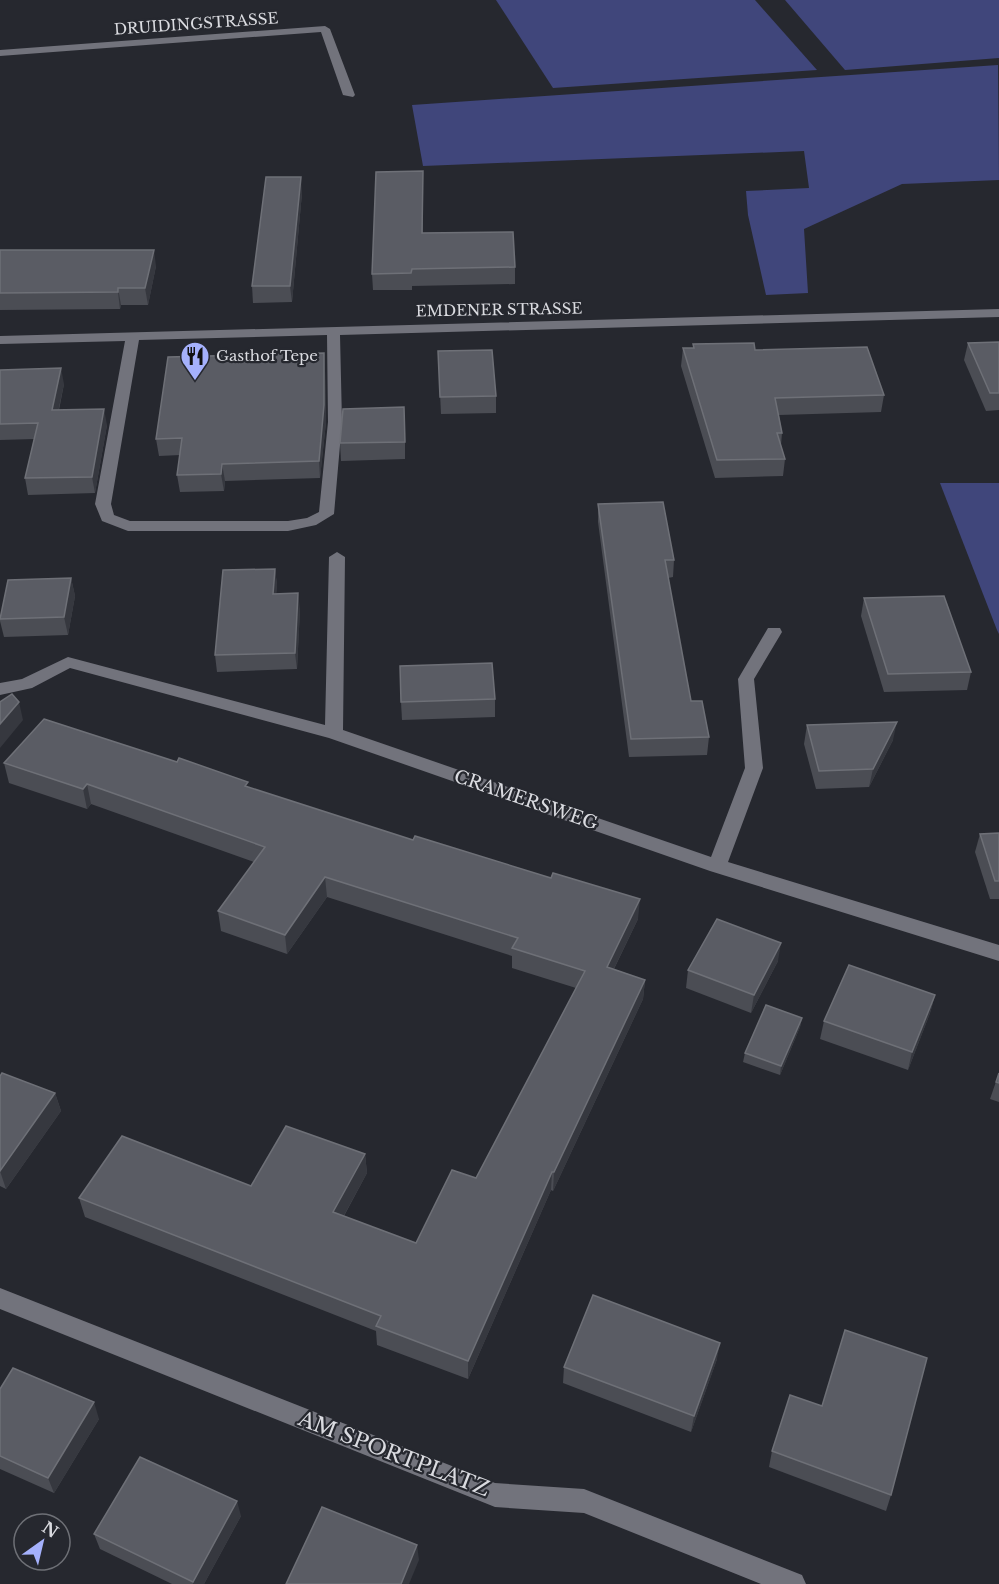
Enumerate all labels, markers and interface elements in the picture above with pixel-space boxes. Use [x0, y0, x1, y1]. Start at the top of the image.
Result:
street label: DRUIDINGSTRASSE [113, 8, 279, 39]
street label: EMDENER STRASSE [416, 299, 582, 320]
restaurant icon: Gasthof Tepe [179, 340, 211, 382]
place label: Gasthof Tepe [216, 346, 318, 365]
street label: CRAMERSWEG [451, 765, 601, 835]
street label: AM SPORTPLATZ [294, 1405, 493, 1503]
north arrow [12, 1512, 72, 1572]
text: N [39, 1517, 62, 1542]

